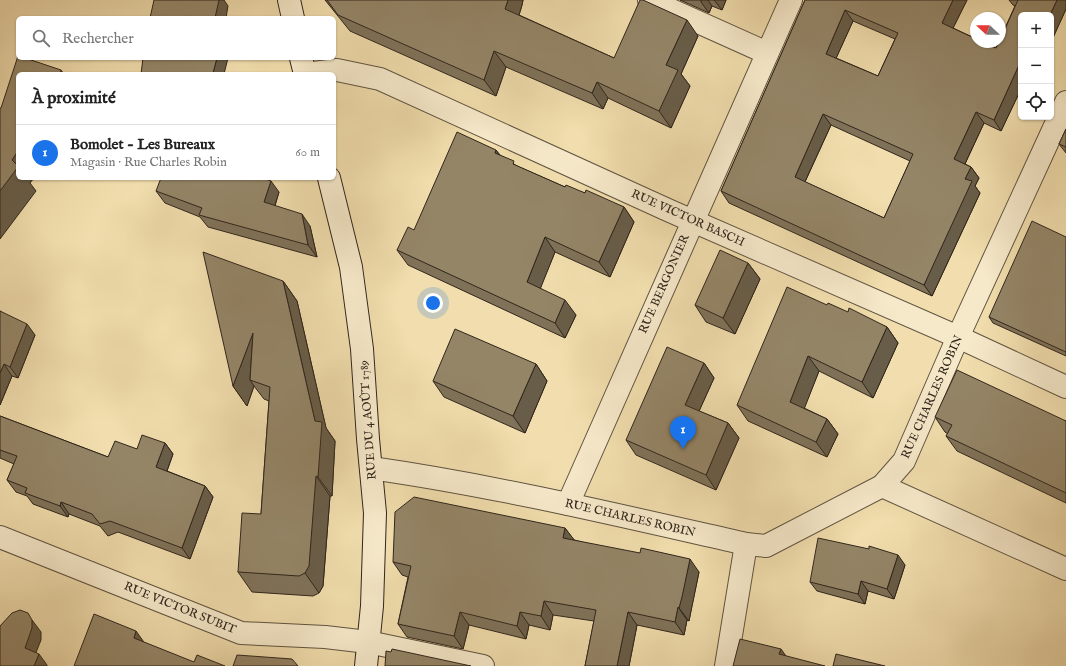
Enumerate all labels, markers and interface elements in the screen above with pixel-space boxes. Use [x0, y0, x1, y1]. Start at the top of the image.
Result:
north arrow [970, 12, 1006, 48]
map controls [1018, 12, 1054, 120]
button: + [1018, 12, 1054, 48]
search box [16, 16, 336, 60]
icon: search [30, 27, 52, 49]
text: Rechercher [62, 29, 134, 48]
button: − [1018, 48, 1054, 84]
button: locate [1018, 84, 1054, 120]
text: À proximité [32, 88, 116, 109]
text: Bomolet - Les Bureaux [70, 135, 215, 154]
text: 1 [43, 144, 47, 161]
text: 60 m [295, 144, 320, 161]
text: Magasin · Rue Charles Robin [70, 154, 227, 171]
street label: RUE VICTOR BASCH [629, 186, 747, 250]
street label: RUE BERGONIER [635, 231, 693, 336]
your location [423, 293, 443, 313]
street label: RUE CHARLES ROBIN [898, 332, 966, 461]
street label: RUE DU 4 AOÛT 1789 [355, 360, 380, 480]
pin: 1 [670, 416, 696, 449]
street label: RUE CHARLES ROBIN [563, 496, 697, 540]
street label: RUE VICTOR SUBIT [122, 579, 238, 637]

